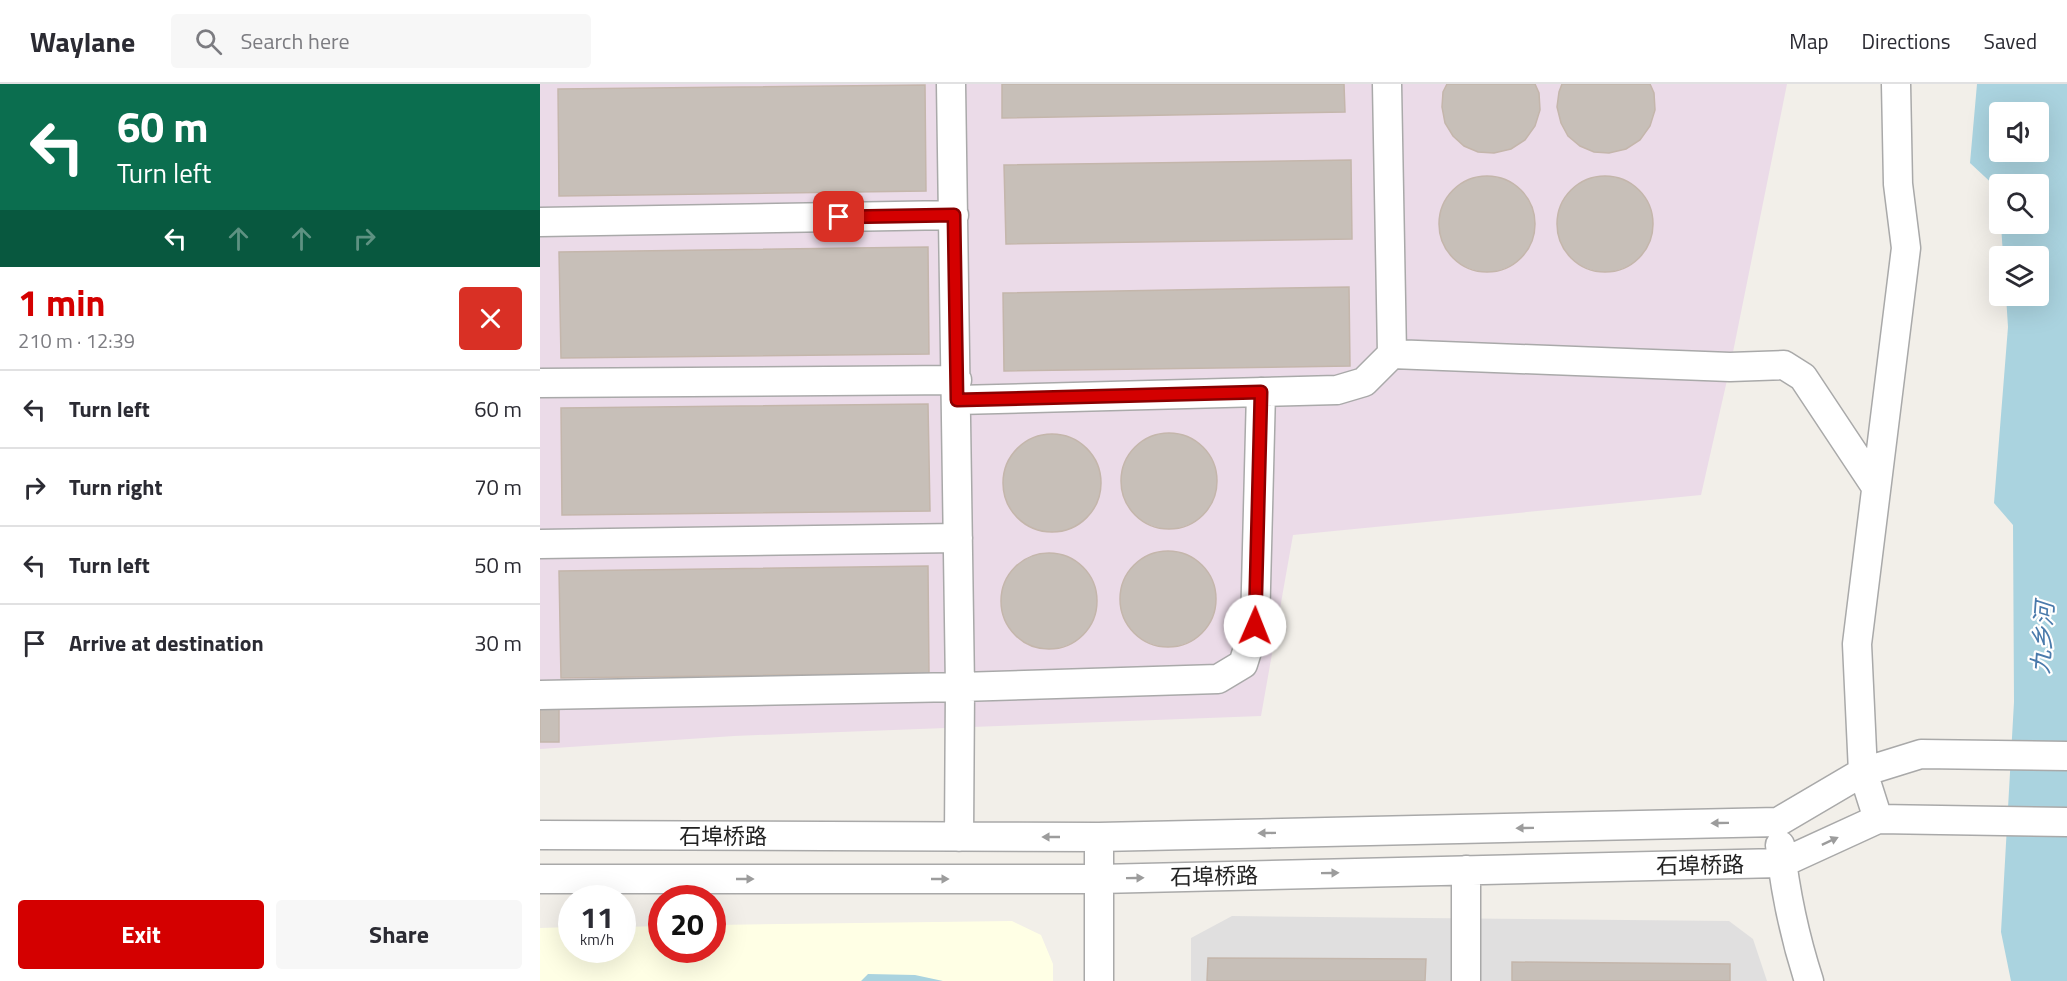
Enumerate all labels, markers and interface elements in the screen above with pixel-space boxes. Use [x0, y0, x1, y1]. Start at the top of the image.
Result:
search box [171, 14, 591, 68]
text: Waylane [30, 20, 135, 63]
text: Search here [240, 24, 350, 58]
icon: search [192, 25, 225, 58]
text: Map [1789, 25, 1829, 57]
text: Directions [1862, 25, 1951, 57]
text: Saved [1984, 25, 2037, 57]
text: 60 m [117, 94, 209, 158]
map controls [1989, 102, 2049, 306]
button: sound [1989, 102, 2049, 162]
icon: left [18, 108, 96, 186]
text: Turn left [117, 152, 211, 193]
button: search [1989, 174, 2049, 234]
pin [813, 191, 864, 242]
icon: arrive [822, 200, 855, 233]
icon: left [159, 222, 192, 255]
icon: ahead [222, 222, 255, 255]
icon: ahead [285, 222, 318, 255]
icon: right [348, 222, 381, 255]
button: layers [1989, 246, 2049, 306]
text: 1 min [18, 275, 105, 330]
button: close [459, 287, 522, 350]
text: 210 m · 12:39 [18, 325, 135, 356]
text: Turn left [69, 392, 150, 426]
text: 60 m [474, 392, 522, 426]
icon: left [18, 393, 51, 426]
text: Turn right [69, 470, 163, 504]
text: 70 m [474, 470, 522, 504]
icon: right [18, 471, 51, 504]
text: Turn left [69, 548, 150, 582]
text: 50 m [474, 548, 522, 582]
icon: left [18, 549, 51, 582]
position arrow [1223, 594, 1287, 658]
water label: 九乡河 [2022, 597, 2063, 675]
text: Arrive at destination [69, 626, 264, 660]
text: 30 m [474, 626, 522, 660]
icon: arrive [18, 627, 51, 660]
street label: 石埠桥路 [679, 819, 767, 853]
one-way arrow [1710, 819, 1729, 828]
one-way arrow [1515, 823, 1534, 832]
one-way arrow [1257, 829, 1276, 838]
one-way arrow [1041, 832, 1060, 842]
one-way arrow [1821, 835, 1839, 845]
street label: 石埠桥路 [1656, 847, 1744, 883]
street label: 石埠桥路 [1170, 858, 1258, 894]
one-way arrow [1321, 869, 1340, 878]
one-way arrow [1126, 873, 1145, 883]
one-way arrow [736, 874, 755, 884]
one-way arrow [931, 874, 950, 884]
speed limit sign: 20 [648, 885, 726, 963]
text: 11 [580, 894, 614, 940]
button: Exit [18, 900, 264, 969]
button: Share [276, 900, 522, 969]
text: km/h [580, 928, 614, 951]

